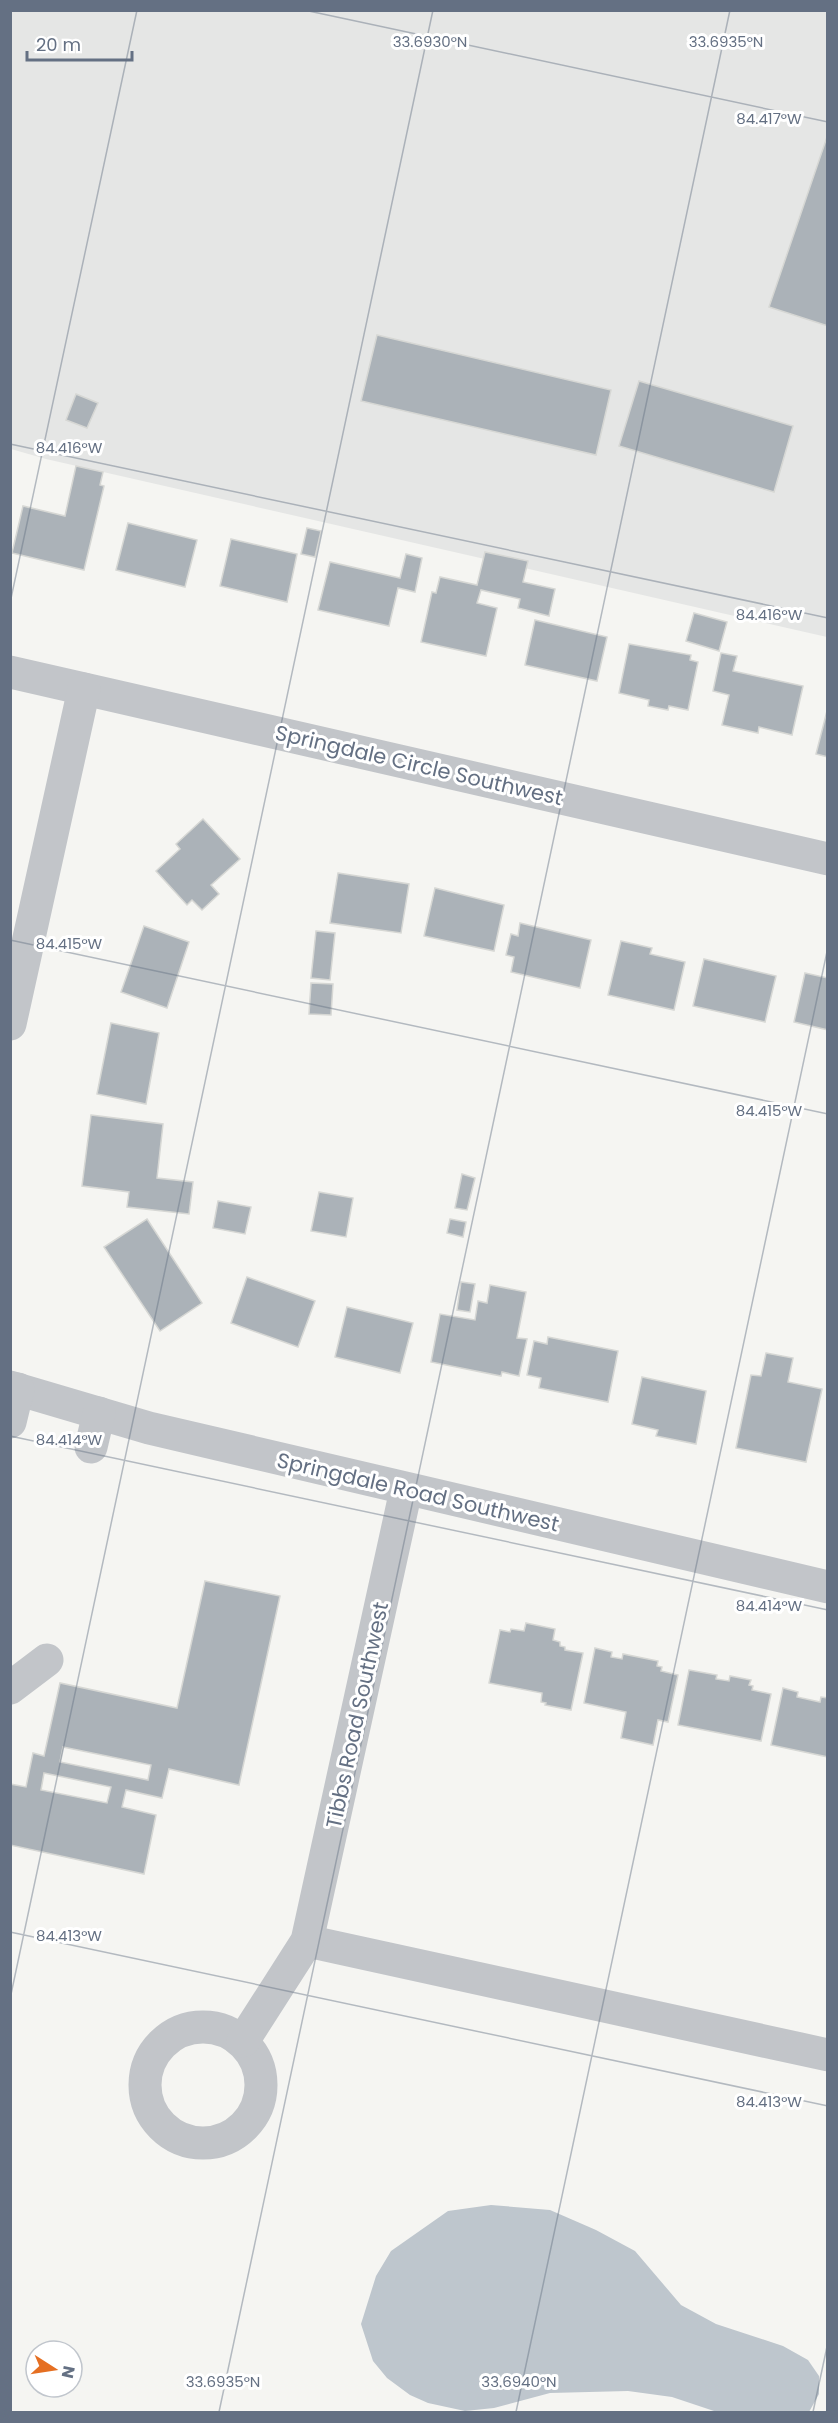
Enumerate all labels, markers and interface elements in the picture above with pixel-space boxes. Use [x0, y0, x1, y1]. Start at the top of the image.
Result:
scale bar [27, 24, 132, 62]
text: 33.6930°N [393, 31, 467, 52]
text: 33.6935°N [689, 31, 763, 52]
text: 20 m [36, 32, 81, 57]
text: 84.417°W [736, 108, 802, 129]
text: 84.416°W [36, 437, 103, 458]
text: 84.416°W [736, 604, 803, 625]
street label: Springdale Circle Southwest [272, 718, 566, 812]
text: 84.415°W [36, 933, 103, 954]
text: 84.415°W [736, 1100, 803, 1121]
text: 84.414°W [36, 1429, 103, 1450]
street label: Springdale Road Southwest [274, 1445, 562, 1539]
text: 84.414°W [736, 1595, 803, 1616]
street label: Tibbs Road Southwest [319, 1599, 395, 1831]
text: 84.413°W [36, 1925, 102, 1946]
text: 84.413°W [736, 2091, 802, 2112]
north arrow [24, 2339, 84, 2399]
text: N [56, 2364, 81, 2380]
text: 33.6935°N [186, 2371, 260, 2392]
text: 33.6940°N [481, 2371, 557, 2392]

